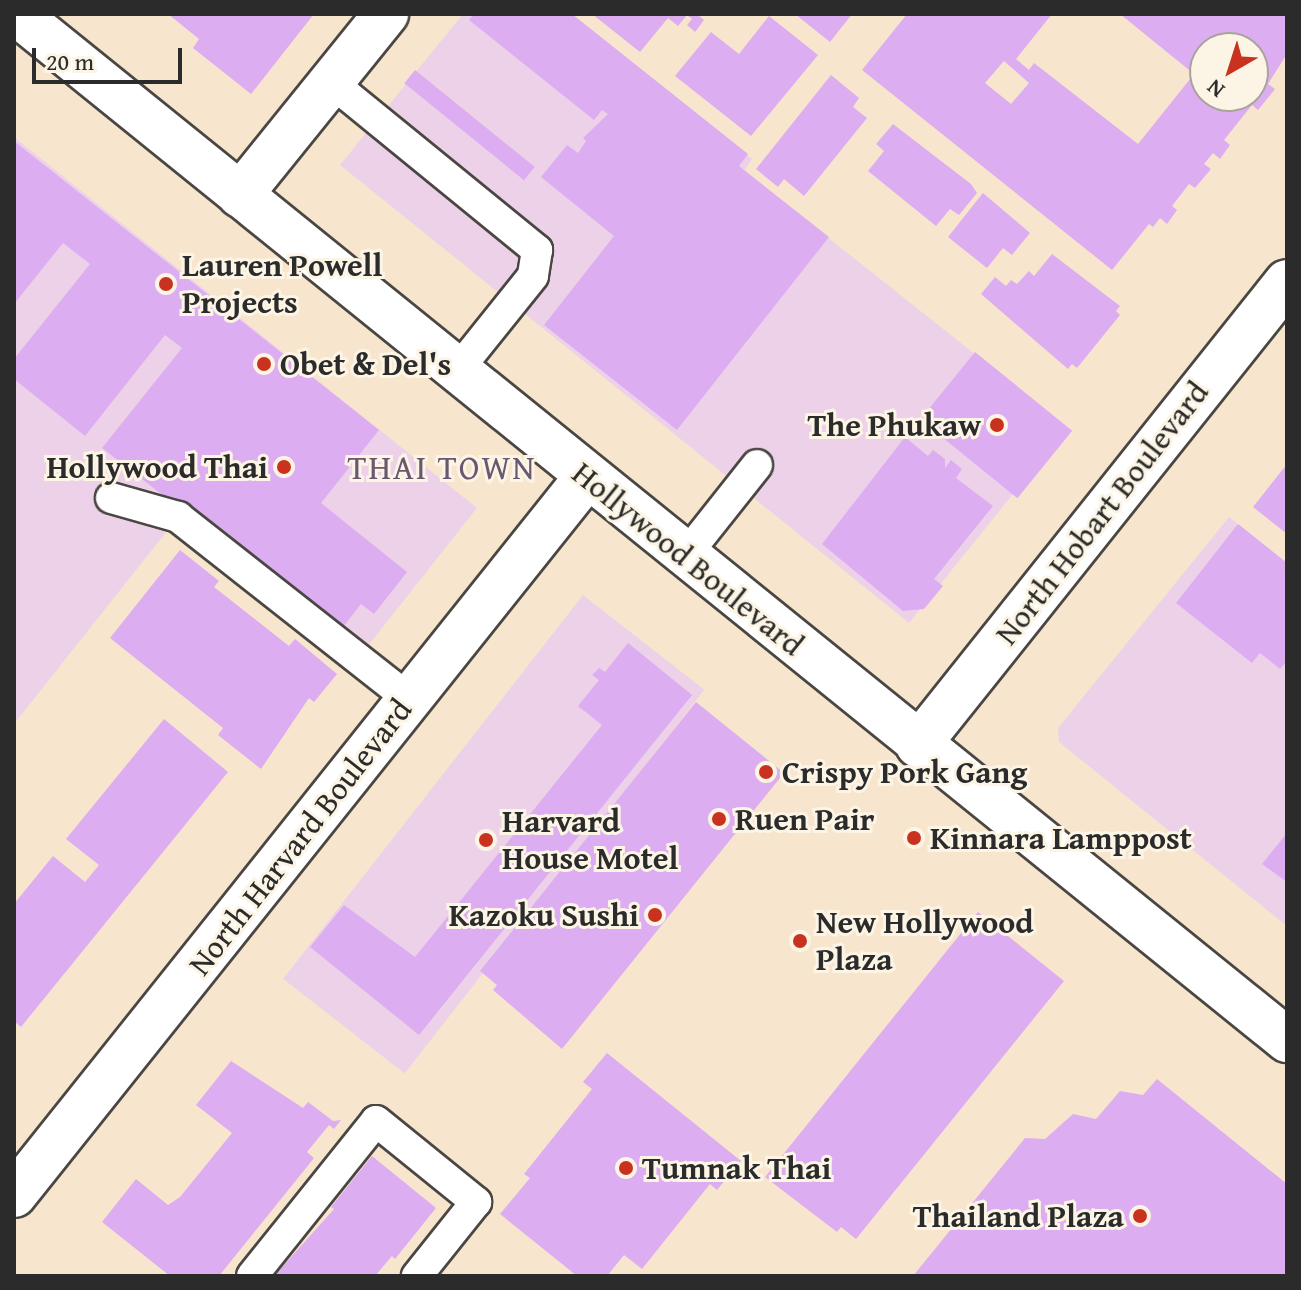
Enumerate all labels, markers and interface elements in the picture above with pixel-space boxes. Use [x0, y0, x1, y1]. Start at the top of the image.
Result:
scale bar [36, 32, 186, 82]
north arrow [1189, 32, 1269, 112]
text: 20 m [46, 44, 94, 79]
text: N [1199, 72, 1231, 106]
place label: Lauren Powell Projects [182, 247, 382, 322]
marker: Lauren Powell Projects [157, 275, 175, 293]
place label: Obet & Del's [280, 345, 451, 383]
marker: Obet & Del's [255, 355, 273, 373]
street label: North Hobart Boulevard [987, 374, 1217, 652]
place label: The Phukaw [807, 406, 981, 444]
marker: The Phukaw [988, 416, 1006, 434]
district label: THAI TOWN [347, 447, 537, 487]
place label: Hollywood Thai [46, 448, 268, 486]
street label: Hollywood Boulevard [565, 454, 811, 664]
marker: Hollywood Thai [275, 458, 293, 476]
street label: North Harvard Boulevard [180, 691, 420, 983]
place label: Crispy Pork Gang [782, 753, 1027, 791]
marker: Crispy Pork Gang [757, 763, 775, 781]
place label: Ruen Pair [735, 800, 874, 838]
place label: Harvard House Motel [502, 803, 678, 878]
marker: Ruen Pair [710, 810, 728, 828]
place label: Kinnara Lamppost [930, 819, 1192, 857]
marker: Kinnara Lamppost [905, 829, 923, 847]
marker: Harvard House Motel [477, 831, 495, 849]
place label: Kazoku Sushi [449, 896, 639, 934]
place label: New Hollywood Plaza [816, 904, 1034, 979]
marker: Kazoku Sushi [646, 906, 664, 924]
marker: New Hollywood Plaza [791, 932, 809, 950]
place label: Tumnak Thai [642, 1149, 831, 1187]
marker: Tumnak Thai [617, 1159, 635, 1177]
place label: Thailand Plaza [913, 1197, 1124, 1235]
marker: Thailand Plaza [1131, 1207, 1149, 1225]

